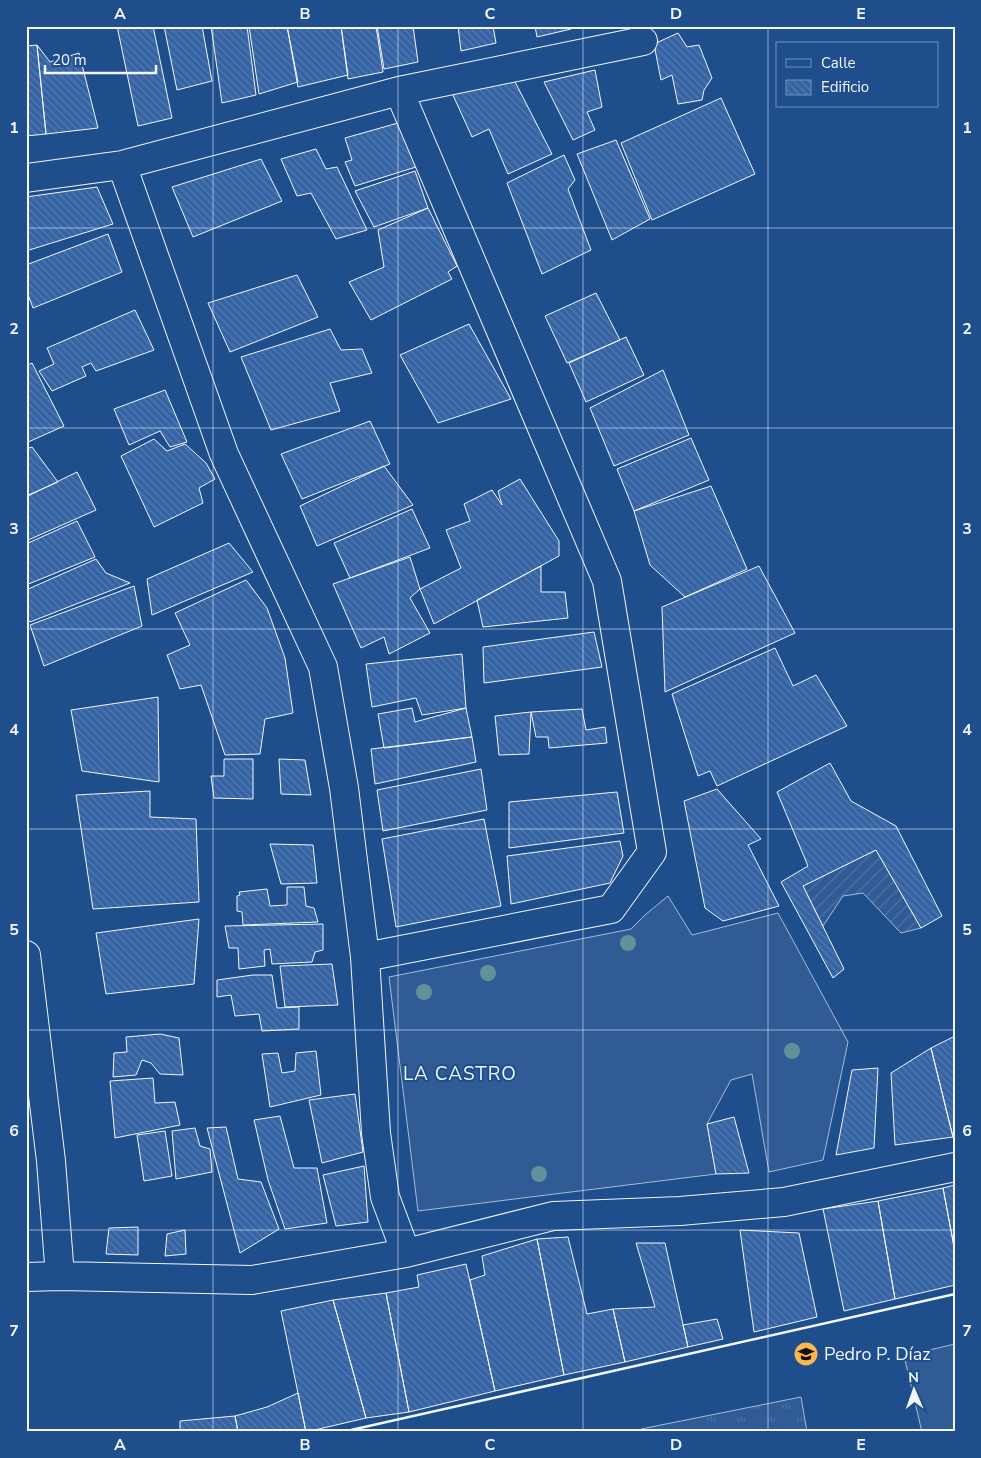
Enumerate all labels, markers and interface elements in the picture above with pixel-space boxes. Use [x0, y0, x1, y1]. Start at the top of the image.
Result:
text: A [114, 3, 126, 25]
text: B [299, 3, 311, 25]
text: C [485, 3, 496, 25]
text: D [670, 3, 682, 25]
text: E [856, 3, 866, 25]
scale bar [45, 42, 156, 74]
legend [776, 42, 938, 108]
text: 20 m [52, 50, 87, 70]
text: Calle [821, 53, 856, 73]
text: Edificio [821, 77, 869, 97]
text: 1 [9, 117, 19, 139]
text: 1 [962, 117, 972, 139]
text: 2 [9, 318, 19, 340]
text: 2 [962, 318, 972, 340]
text: 3 [9, 518, 19, 540]
text: 3 [962, 518, 972, 540]
text: 4 [9, 719, 19, 741]
text: 4 [962, 719, 972, 741]
text: 5 [9, 919, 19, 941]
text: 5 [962, 919, 972, 941]
district label: LA CASTRO [403, 1061, 517, 1087]
text: 6 [9, 1120, 19, 1142]
text: 6 [962, 1120, 972, 1142]
text: 7 [9, 1320, 19, 1342]
text: 7 [962, 1320, 972, 1342]
school or university icon: Pedro P. Díaz [793, 1341, 819, 1367]
place label: Pedro P. Díaz [824, 1342, 931, 1366]
north arrow [888, 1366, 938, 1416]
text: N [908, 1368, 919, 1387]
text: A [114, 1434, 126, 1456]
text: B [299, 1434, 311, 1456]
text: C [485, 1434, 496, 1456]
text: D [670, 1434, 682, 1456]
text: E [856, 1434, 866, 1456]

